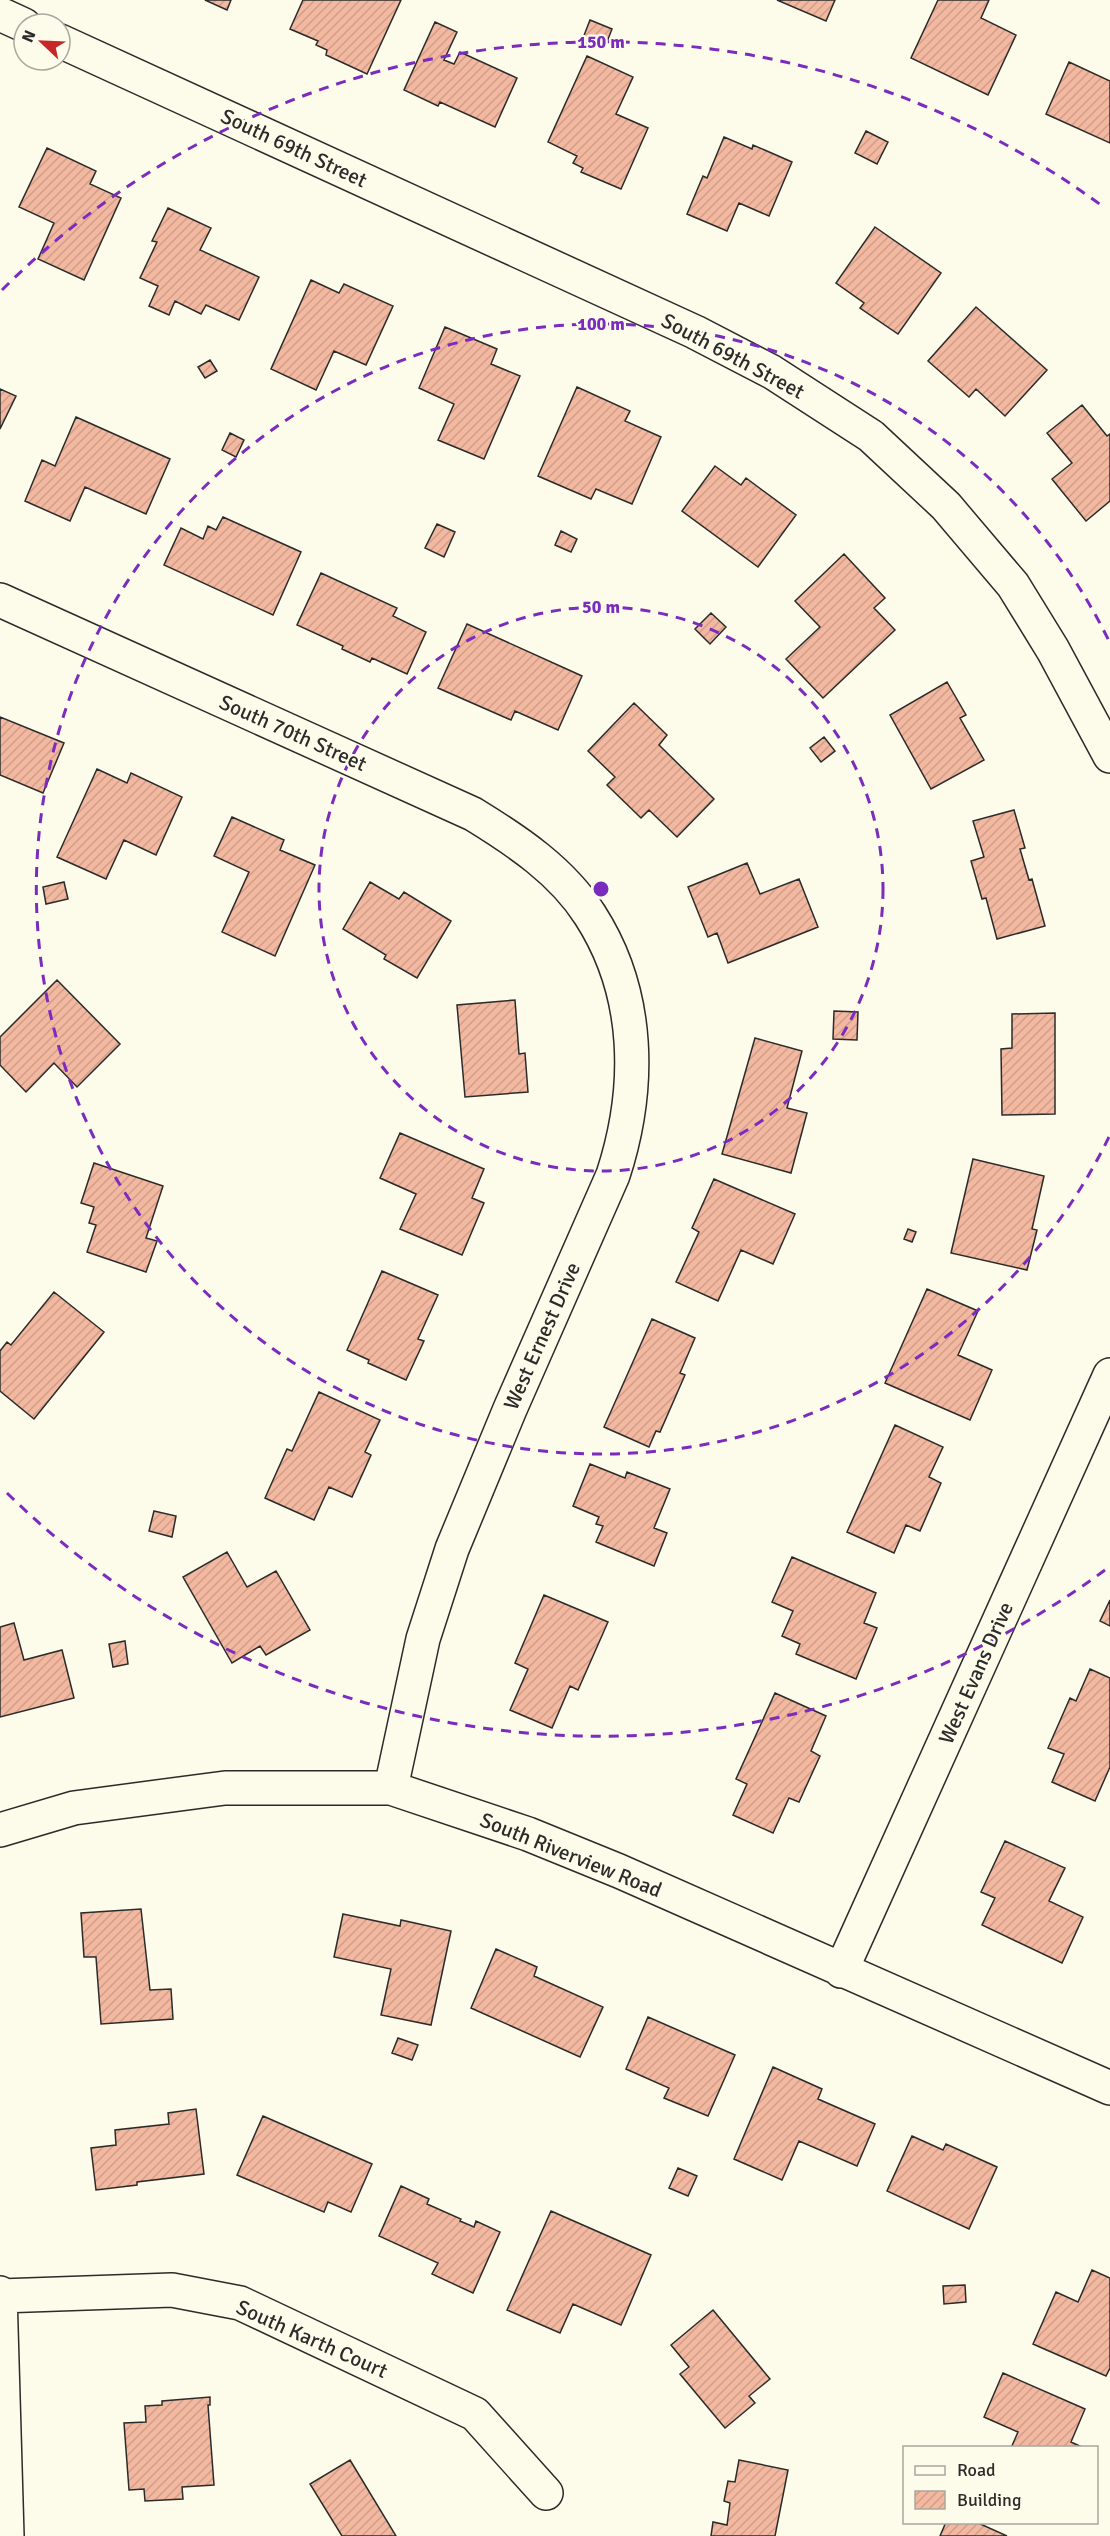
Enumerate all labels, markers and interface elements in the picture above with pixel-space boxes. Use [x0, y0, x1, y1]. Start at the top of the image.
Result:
north arrow [12, 12, 72, 72]
text: N [18, 27, 40, 46]
text: 150 m [577, 31, 625, 53]
street label: South 69th Street [217, 103, 371, 193]
street label: South 69th Street [657, 307, 809, 405]
text: 100 m [577, 313, 625, 335]
text: 50 m [582, 596, 620, 618]
street label: South 70th Street [215, 689, 371, 777]
centre of rings [591, 879, 611, 899]
street label: West Ernest Drive [498, 1258, 586, 1414]
street label: West Evans Drive [933, 1598, 1019, 1748]
street label: South Riverview Road [476, 1807, 666, 1903]
street label: South Karth Court [232, 2294, 392, 2384]
legend [903, 2446, 1098, 2524]
text: Road [957, 2459, 996, 2481]
text: Building [957, 2489, 1021, 2511]

